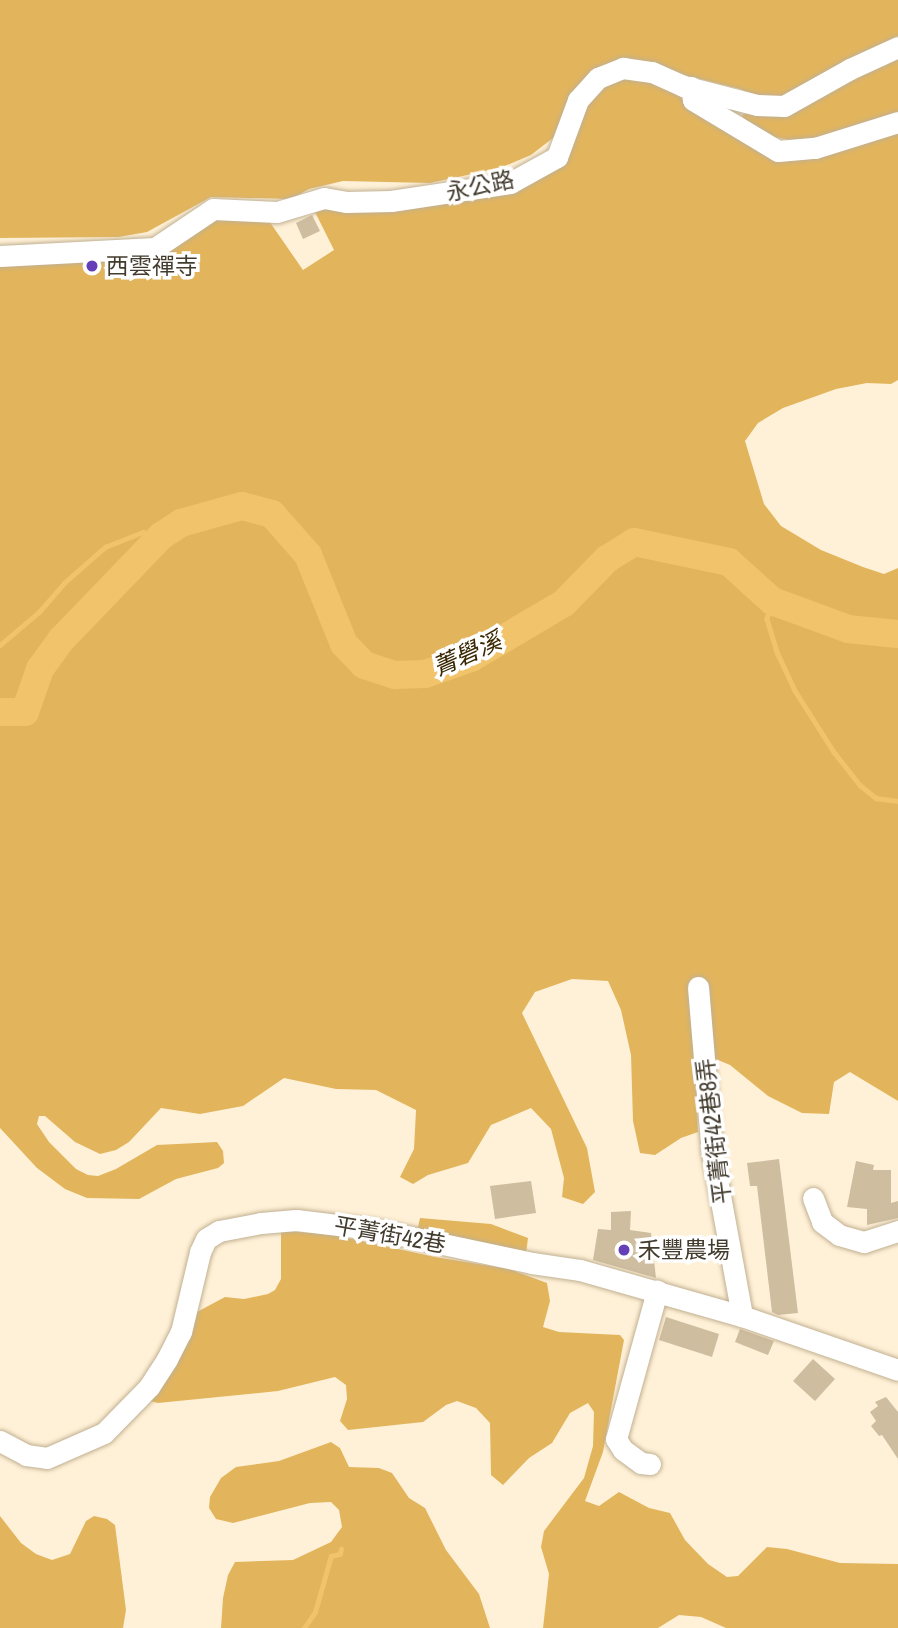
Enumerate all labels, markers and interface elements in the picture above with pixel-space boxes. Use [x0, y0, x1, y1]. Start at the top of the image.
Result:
street label: 永公路 [443, 165, 517, 207]
place label: 西雲禪寺 [106, 252, 198, 280]
marker: 西雲禪寺 [84, 258, 100, 274]
water label: 菁礐溪 [428, 626, 506, 682]
street label: 平菁街42巷8弄 [691, 1057, 737, 1205]
street label: 平菁街42巷 [332, 1212, 448, 1258]
place label: 禾豐農場 [638, 1236, 730, 1264]
marker: 禾豐農場 [616, 1242, 632, 1258]

